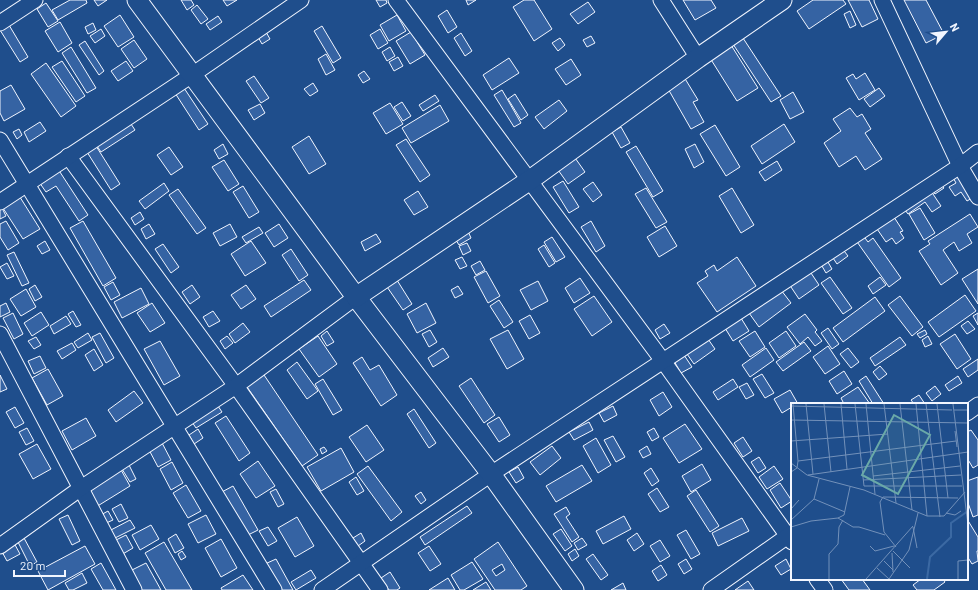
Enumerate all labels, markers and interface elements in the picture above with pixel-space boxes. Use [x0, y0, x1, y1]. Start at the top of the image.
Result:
north arrow [926, 12, 966, 52]
text: N [948, 21, 963, 33]
inset map [791, 403, 968, 580]
scale bar [14, 552, 65, 578]
text: 20 m [20, 558, 46, 572]

